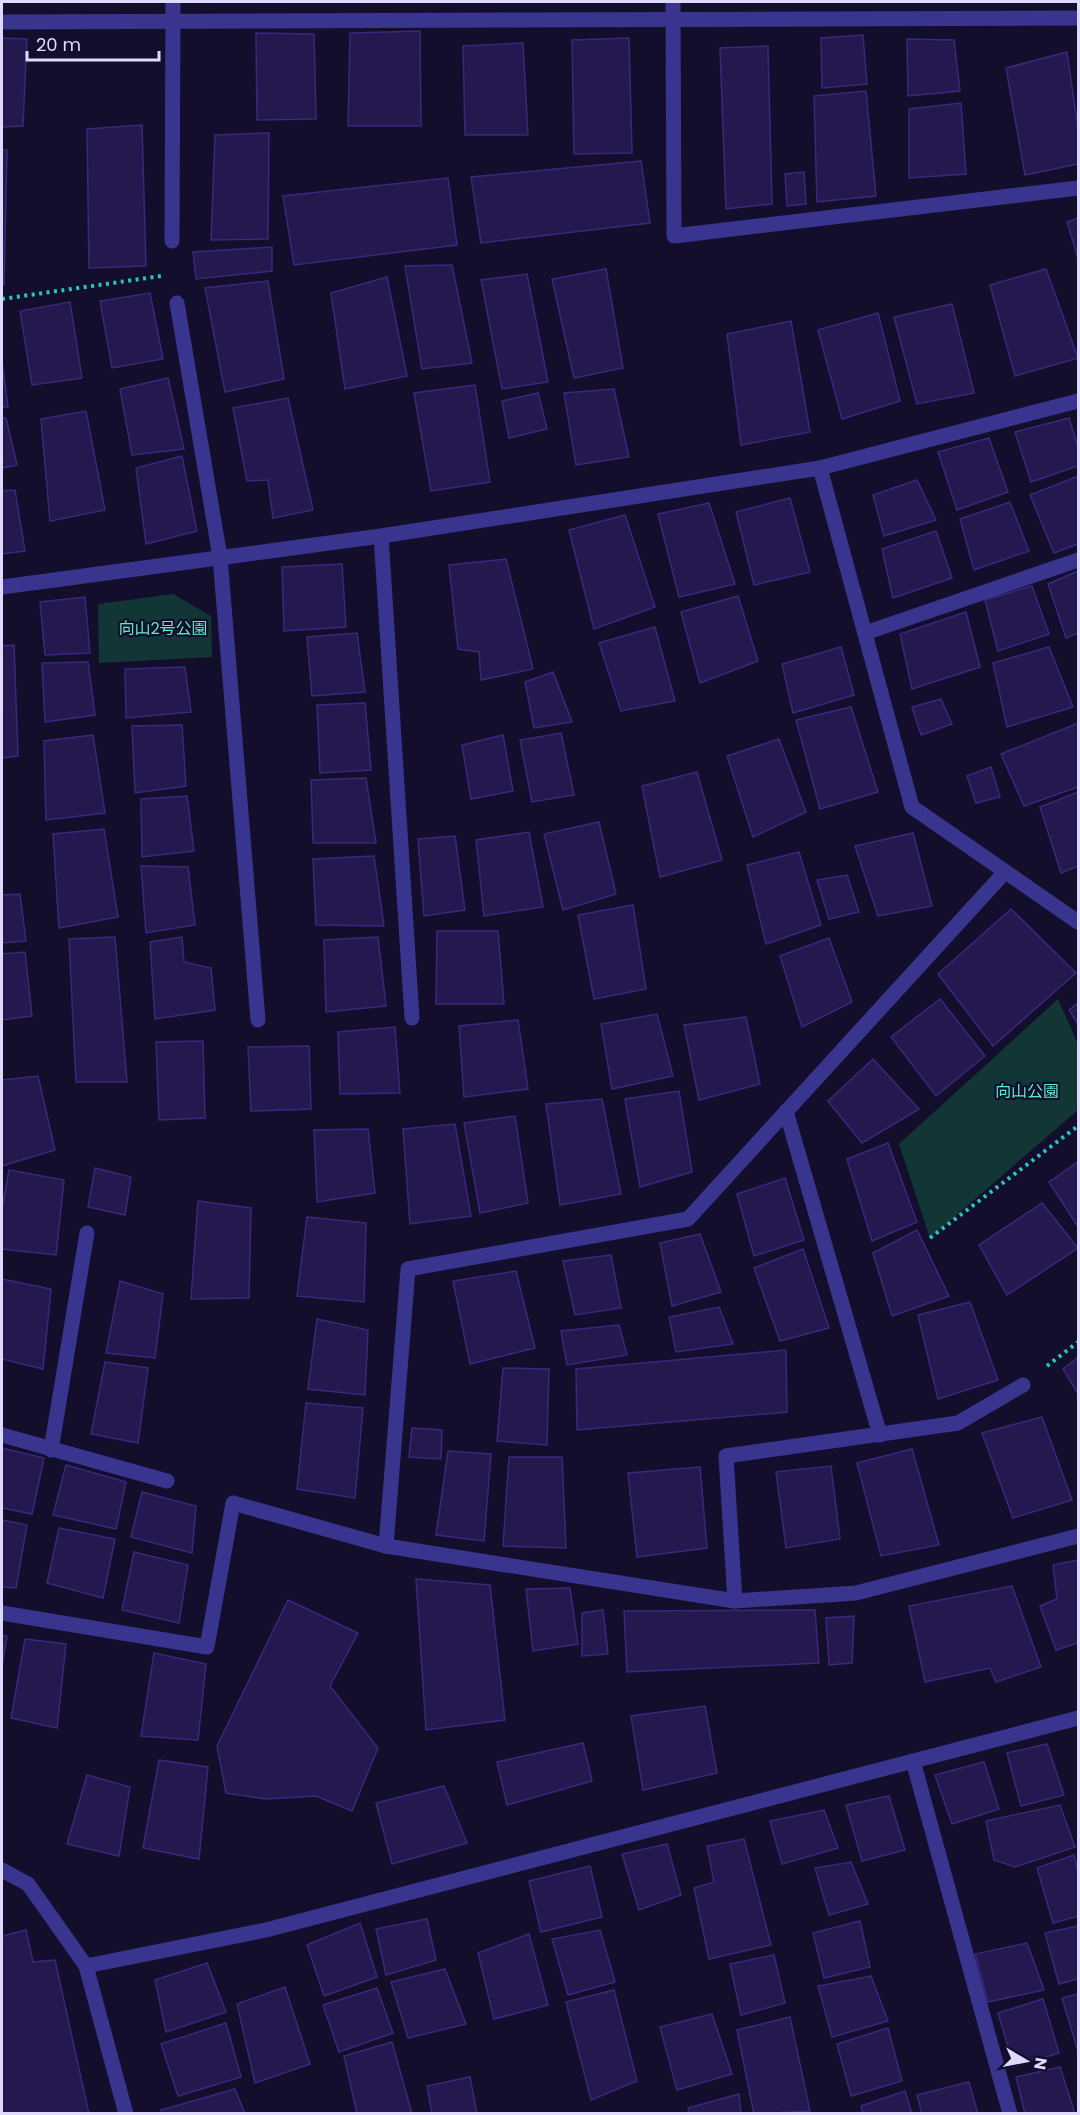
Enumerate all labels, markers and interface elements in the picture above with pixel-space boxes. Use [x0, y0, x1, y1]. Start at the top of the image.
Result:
scale bar [27, 24, 159, 62]
text: 20 m [36, 32, 81, 57]
park label: 向山2号公園 [118, 617, 208, 640]
park label: 向山公園 [995, 1080, 1059, 1103]
north arrow [996, 2031, 1056, 2091]
text: N [1028, 2056, 1053, 2071]

